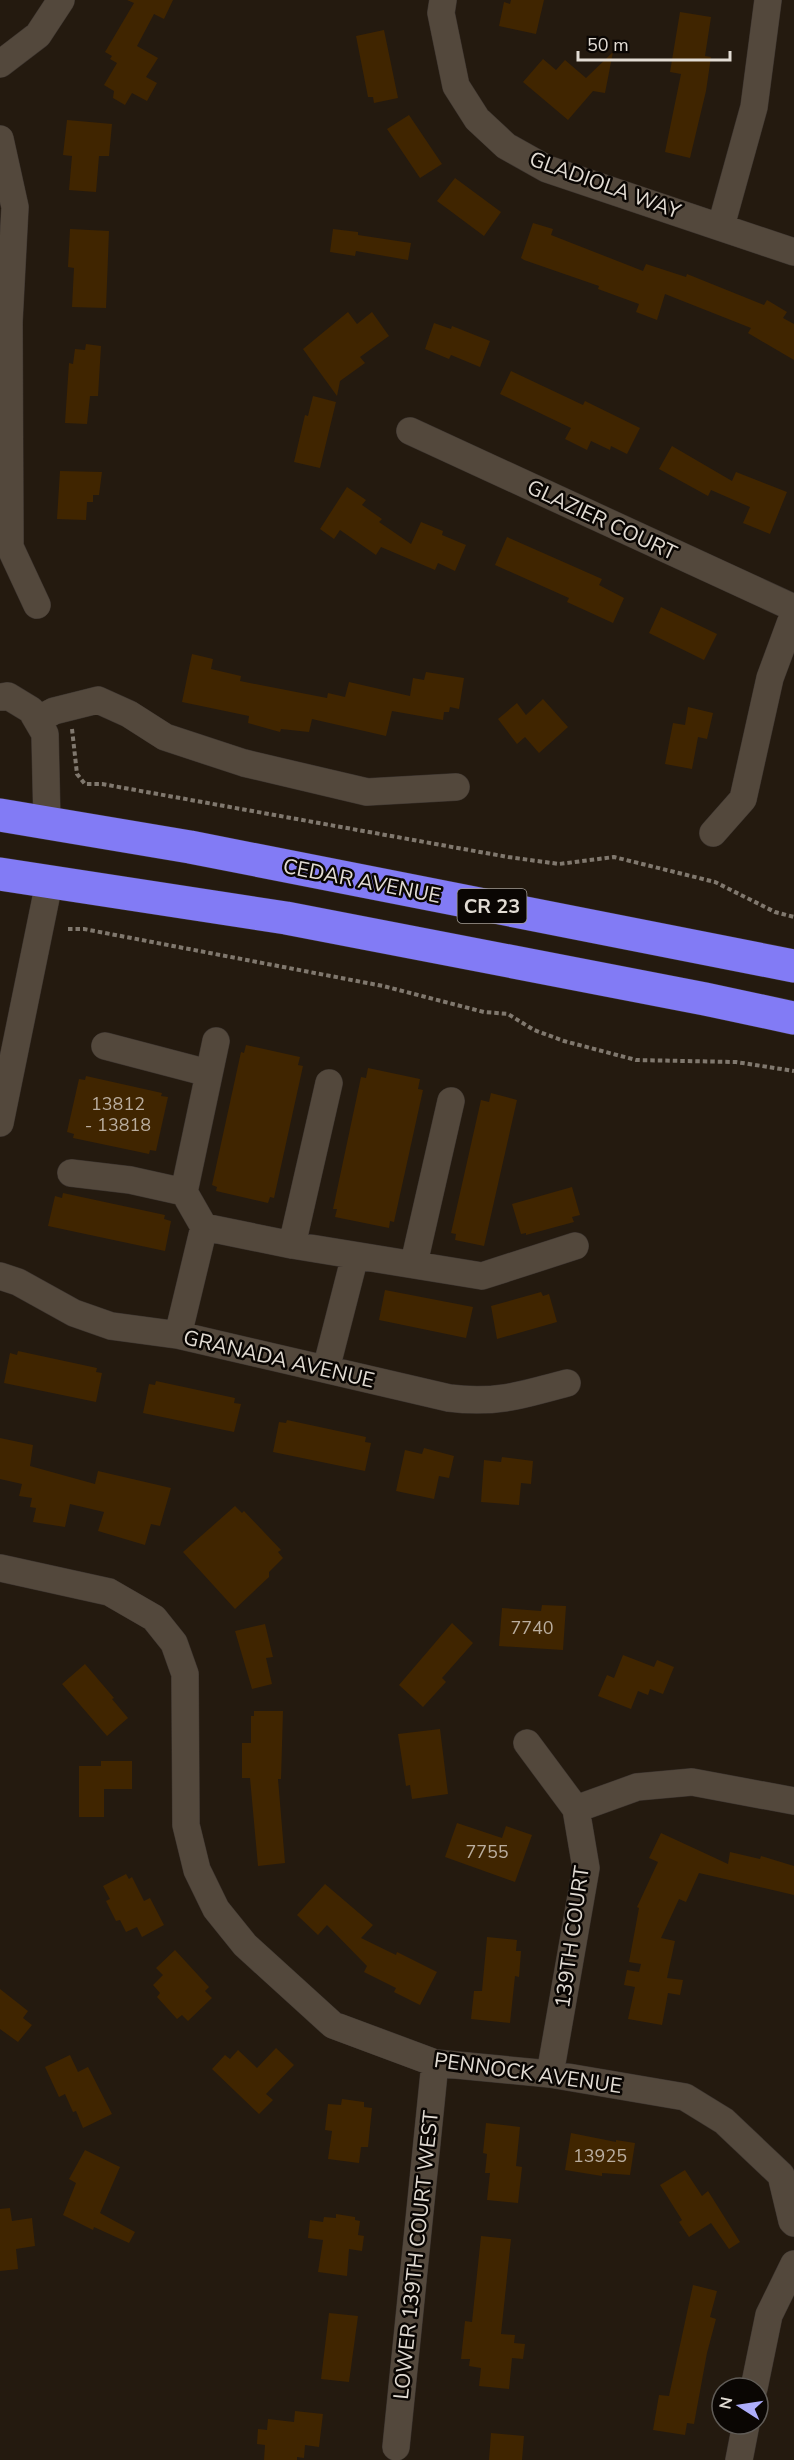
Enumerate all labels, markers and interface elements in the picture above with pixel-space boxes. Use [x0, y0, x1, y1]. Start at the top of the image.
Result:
scale bar [578, 24, 730, 62]
text: 50 m [587, 33, 629, 57]
street label: GLADIOLA WAY [526, 145, 685, 225]
street label: GLAZIER COURT [523, 473, 682, 567]
street label: CEDAR AVENUE [281, 852, 443, 910]
road number: CR 23 [458, 889, 526, 923]
house number: 13812 - 13818 [85, 1092, 151, 1137]
street label: GRANADA AVENUE [181, 1323, 377, 1395]
house number: 7740 [510, 1616, 554, 1640]
house number: 7755 [465, 1840, 509, 1864]
street label: 139TH COURT [548, 1864, 596, 2010]
street label: PENNOCK AVENUE [432, 2046, 624, 2100]
street label: LOWER 139TH COURT WEST [387, 2109, 445, 2401]
house number: 13925 [573, 2144, 627, 2168]
north arrow [710, 2376, 770, 2436]
text: N [714, 2395, 738, 2411]

